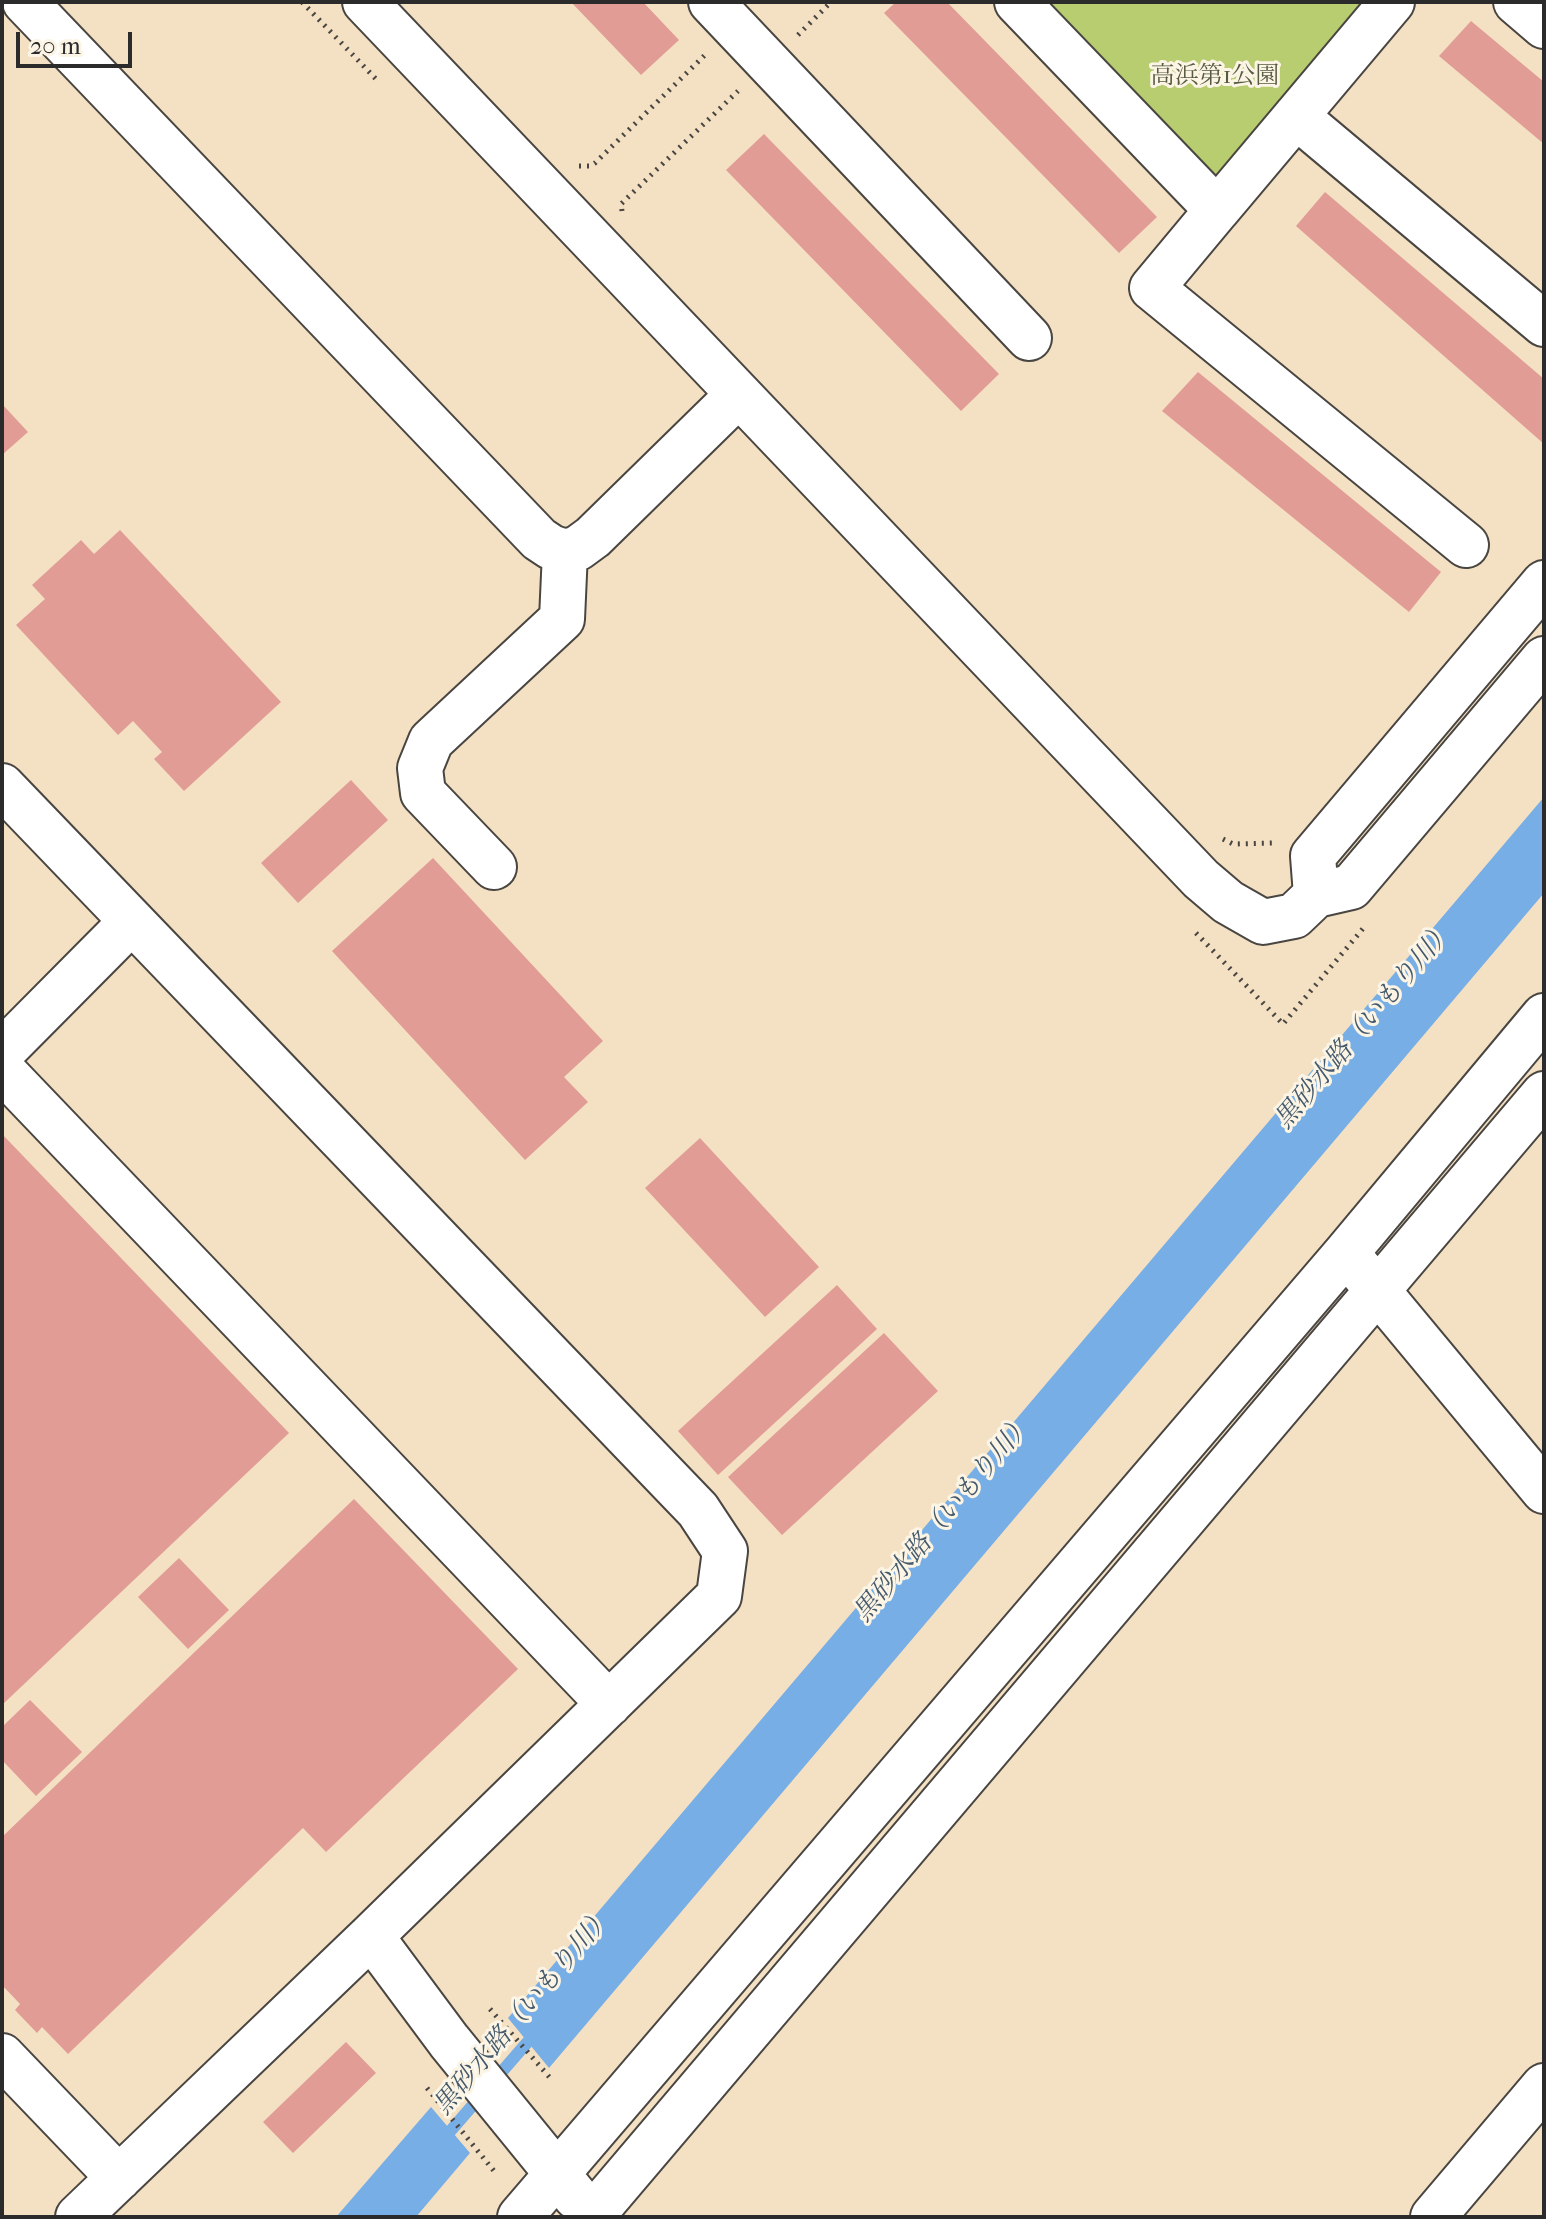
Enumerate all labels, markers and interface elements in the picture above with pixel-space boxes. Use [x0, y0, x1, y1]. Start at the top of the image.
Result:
scale bar [20, 16, 136, 66]
text: 20 m [30, 32, 81, 60]
park label: 高浜第1公園 [1151, 63, 1279, 91]
water label: 黒砂水路（いもり川） [1269, 916, 1461, 1136]
water label: 黒砂水路（いもり川） [848, 1409, 1040, 1629]
water label: 黒砂水路（いもり川） [428, 1902, 620, 2122]

